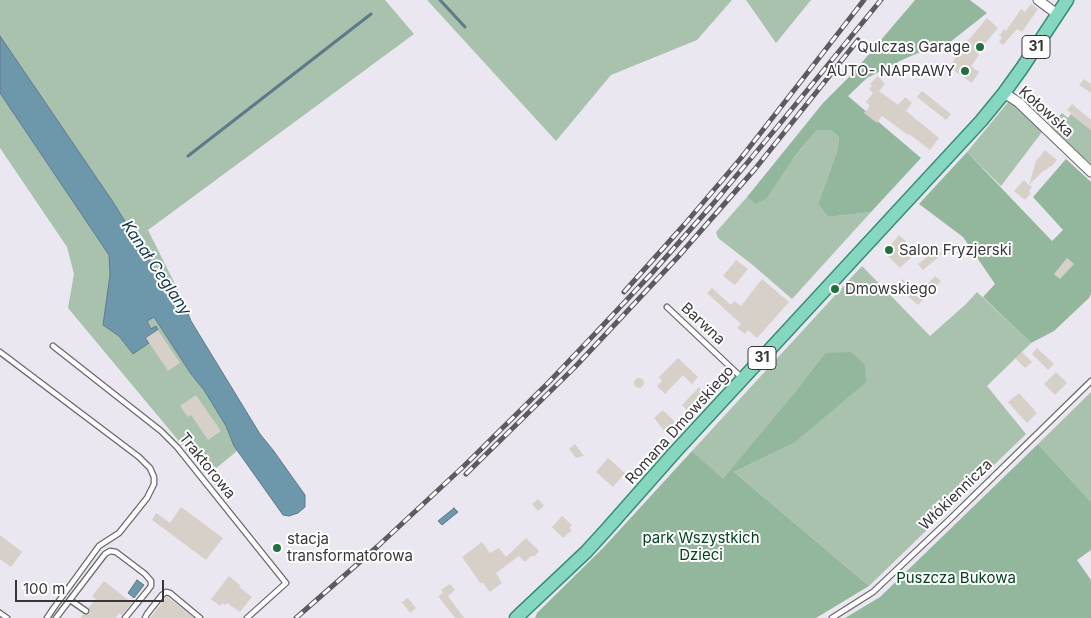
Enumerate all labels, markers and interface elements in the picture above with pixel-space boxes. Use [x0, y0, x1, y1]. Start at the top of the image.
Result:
road number: 31 [1022, 36, 1050, 58]
place label: Qulczas Garage [857, 38, 970, 56]
marker: Qulczas Garage [974, 41, 986, 53]
place label: AUTO- NAPRAWY [827, 62, 955, 80]
marker: AUTO- NAPRAWY [959, 65, 971, 77]
street label: Kołowska [1015, 83, 1077, 141]
water label: Kanał Ceglany [117, 217, 195, 319]
place label: Salon Fryzjerski [899, 241, 1012, 259]
marker: Salon Fryzjerski [883, 244, 895, 256]
place label: Dmowskiego [845, 280, 937, 298]
marker: Dmowskiego [829, 283, 841, 295]
street label: Barwna [677, 299, 729, 349]
road number: 31 [748, 346, 776, 369]
street label: Romana Dmowskiego [622, 362, 738, 488]
street label: Traktorowa [175, 429, 239, 503]
street label: Włókiennicza [916, 456, 996, 534]
park label: park Wszystkich Dzieci [642, 529, 760, 564]
place label: stacja transformatorowa [287, 530, 413, 565]
marker: stacja transformatorowa [271, 542, 283, 554]
park label: Puszcza Bukowa [896, 569, 1016, 587]
scale bar [18, 570, 166, 602]
text: 100 m [23, 579, 65, 598]

